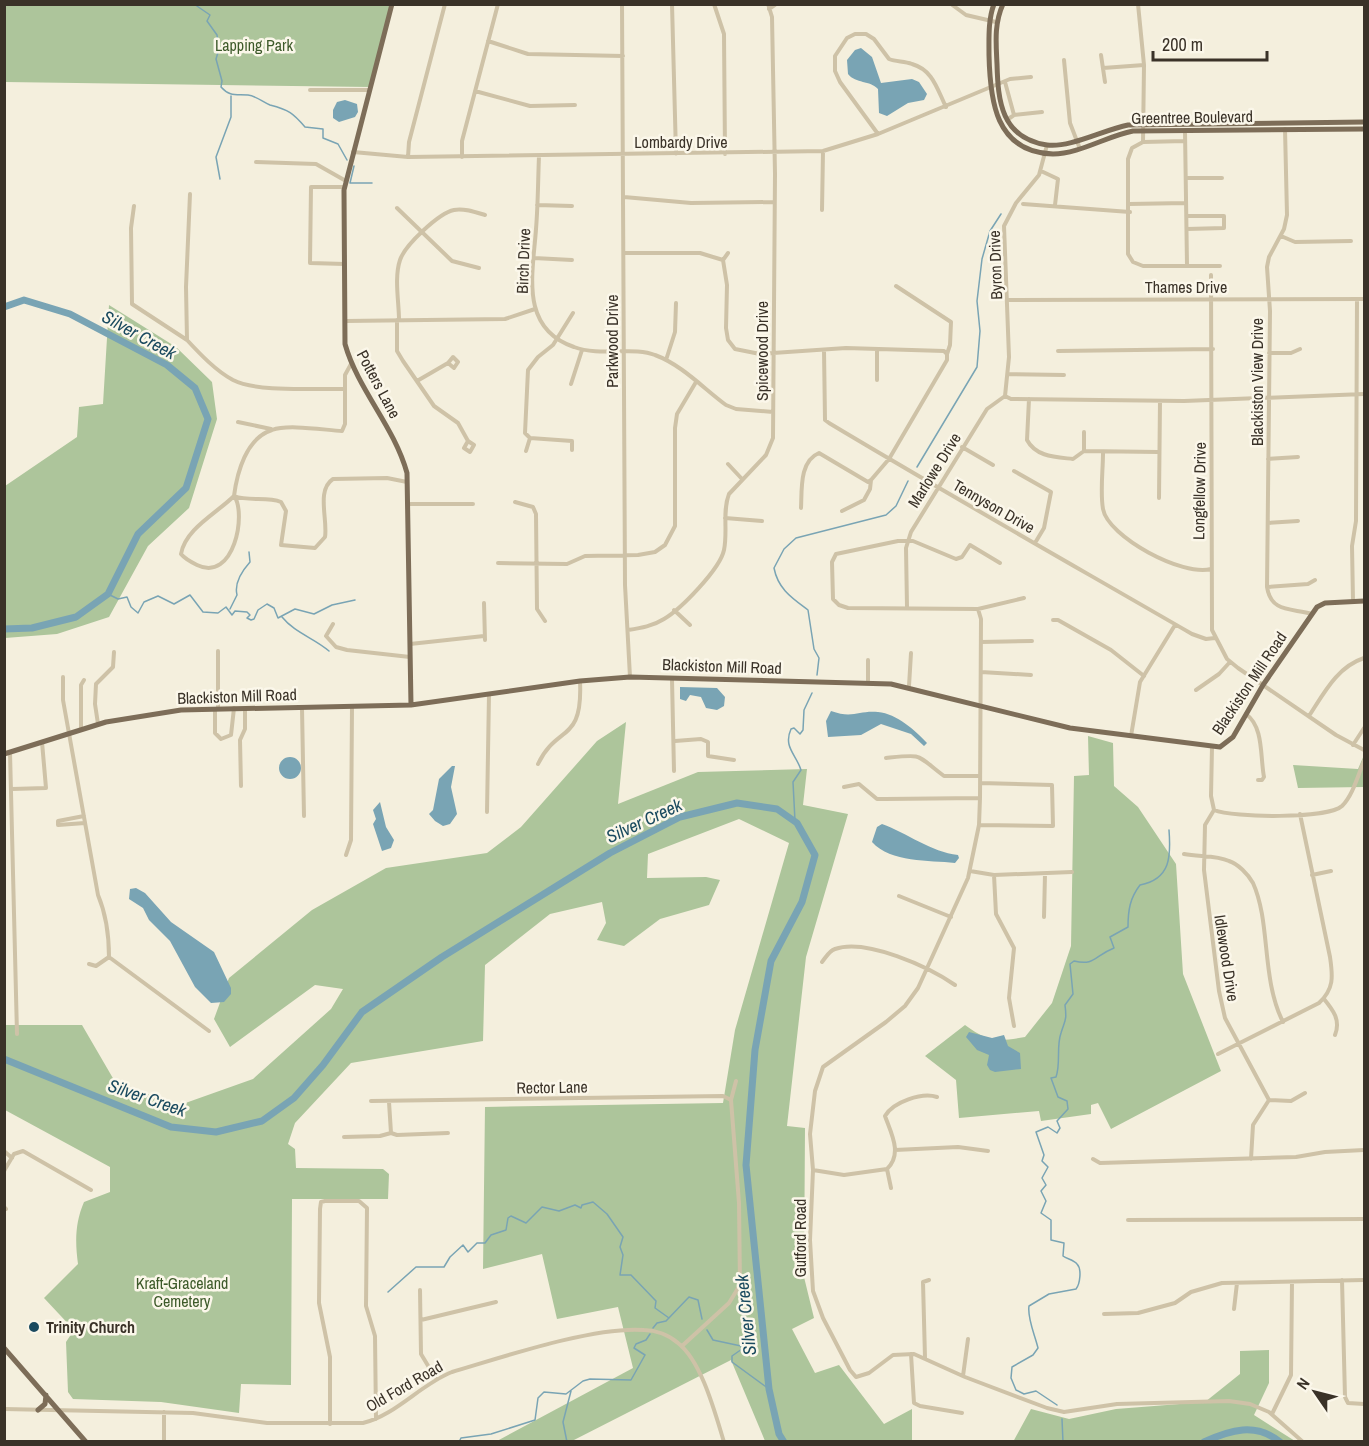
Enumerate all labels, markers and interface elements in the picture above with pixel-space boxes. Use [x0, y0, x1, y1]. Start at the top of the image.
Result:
scale bar [1153, 24, 1267, 62]
text: 200 m [1162, 32, 1203, 57]
park label: Lapping Park [215, 34, 293, 56]
street label: Greentree Boulevard [1131, 105, 1253, 129]
street label: Lombardy Drive [634, 131, 728, 153]
street label: Birch Drive [511, 228, 535, 294]
street label: Byron Drive [983, 230, 1007, 300]
street label: Thames Drive [1145, 276, 1227, 298]
street label: Parkwood Drive [601, 294, 623, 388]
street label: Spicewood Drive [751, 301, 773, 401]
water label: Silver Creek [98, 304, 181, 365]
street label: Blackiston View Drive [1246, 318, 1268, 446]
street label: Potters Lane [352, 346, 406, 422]
street label: Marlowe Drive [902, 428, 966, 512]
street label: Longfellow Drive [1187, 442, 1211, 540]
street label: Tennyson Drive [949, 474, 1039, 538]
street label: Blackiston Mill Road [1206, 627, 1292, 739]
street label: Blackiston Mill Road [662, 653, 782, 679]
street label: Blackiston Mill Road [177, 683, 297, 709]
water label: Silver Creek [602, 792, 686, 849]
street label: Idlewood Drive [1209, 913, 1245, 1003]
water label: Silver Creek [105, 1072, 190, 1123]
street label: Rector Lane [516, 1075, 588, 1099]
street label: Gutford Road [789, 1199, 811, 1277]
park label: Kraft-Graceland Cemetery [136, 1272, 228, 1312]
water label: Silver Creek [729, 1273, 762, 1357]
place label: Trinity Church [46, 1316, 135, 1338]
marker: Trinity Church [27, 1320, 41, 1334]
street label: Old Ford Road [362, 1355, 446, 1417]
north arrow [1285, 1362, 1345, 1422]
text: N [1291, 1373, 1314, 1394]

